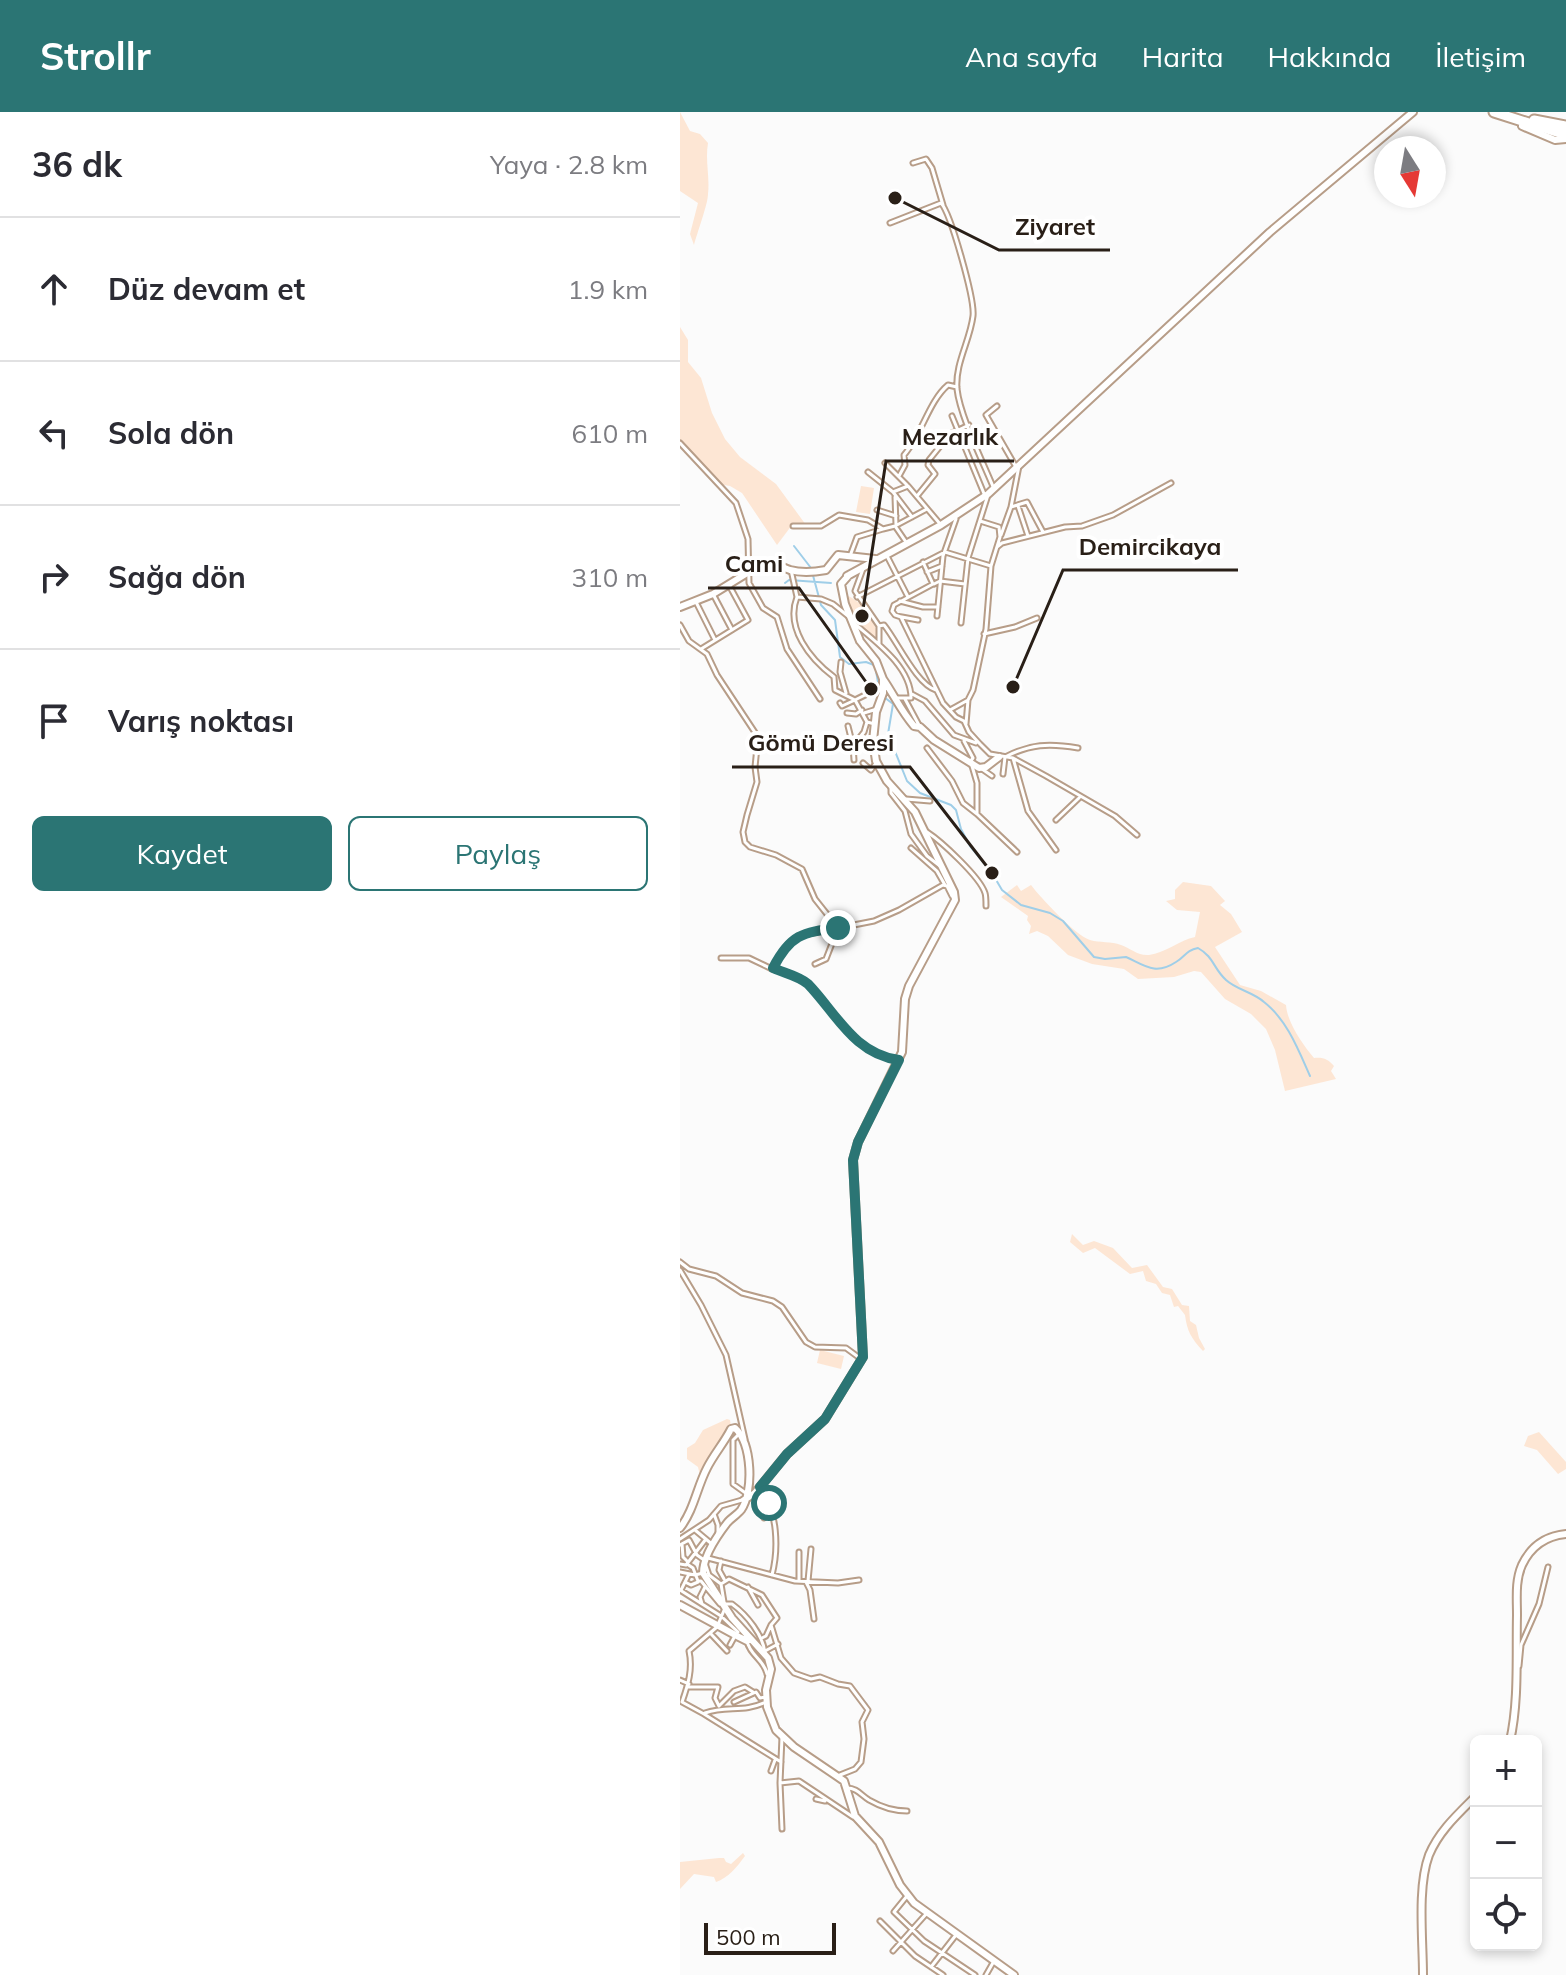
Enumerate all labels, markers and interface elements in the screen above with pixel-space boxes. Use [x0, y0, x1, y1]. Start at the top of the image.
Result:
text: Strollr [40, 32, 151, 80]
text: Ana sayfa [965, 39, 1098, 74]
text: Harita [1142, 39, 1223, 74]
text: Hakkında [1267, 39, 1391, 74]
text: İletişim [1435, 39, 1526, 74]
north arrow [1374, 136, 1446, 208]
text: 36 dk [32, 143, 122, 186]
text: Yaya · 2.8 km [490, 148, 648, 181]
callout: Ziyaret [999, 202, 1110, 250]
text: Ziyaret [1015, 211, 1095, 241]
icon: ahead [32, 267, 76, 311]
text: Düz devam et [108, 270, 305, 308]
text: 1.9 km [568, 273, 648, 306]
icon: left [32, 411, 76, 455]
callout: Mezarlık [886, 413, 1014, 461]
text: Sola dön [108, 414, 234, 452]
text: 610 m [572, 417, 648, 450]
text: Mezarlık [902, 421, 999, 451]
callout: Demircikaya [1063, 522, 1238, 570]
text: Demircikaya [1079, 531, 1221, 561]
callout: Cami [708, 540, 799, 588]
text: Cami [725, 548, 783, 578]
icon: right [32, 555, 76, 599]
text: Sağa dön [108, 558, 246, 596]
text: 310 m [572, 561, 648, 594]
icon: arrive [32, 699, 76, 743]
text: Varış noktası [108, 702, 294, 740]
callout: Gömü Deresi [732, 719, 910, 767]
text: Gömü Deresi [748, 727, 894, 757]
button: Kaydet [32, 816, 332, 891]
button: Paylaş [348, 816, 648, 891]
route end [820, 910, 856, 946]
route start [751, 1485, 787, 1521]
map controls [1470, 1735, 1542, 1951]
button: + [1470, 1735, 1542, 1807]
button: − [1470, 1807, 1542, 1879]
button: locate [1470, 1879, 1542, 1951]
scale bar [704, 1919, 836, 1955]
text: 500 m [716, 1923, 781, 1951]

